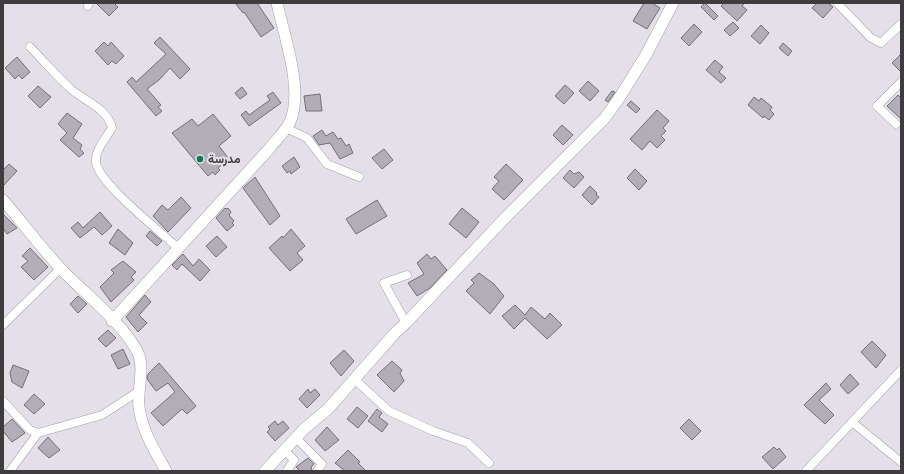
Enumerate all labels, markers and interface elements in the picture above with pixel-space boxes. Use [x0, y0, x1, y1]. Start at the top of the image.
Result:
place label: مدرسة [208, 152, 241, 167]
marker: مدرسة [195, 154, 205, 164]

